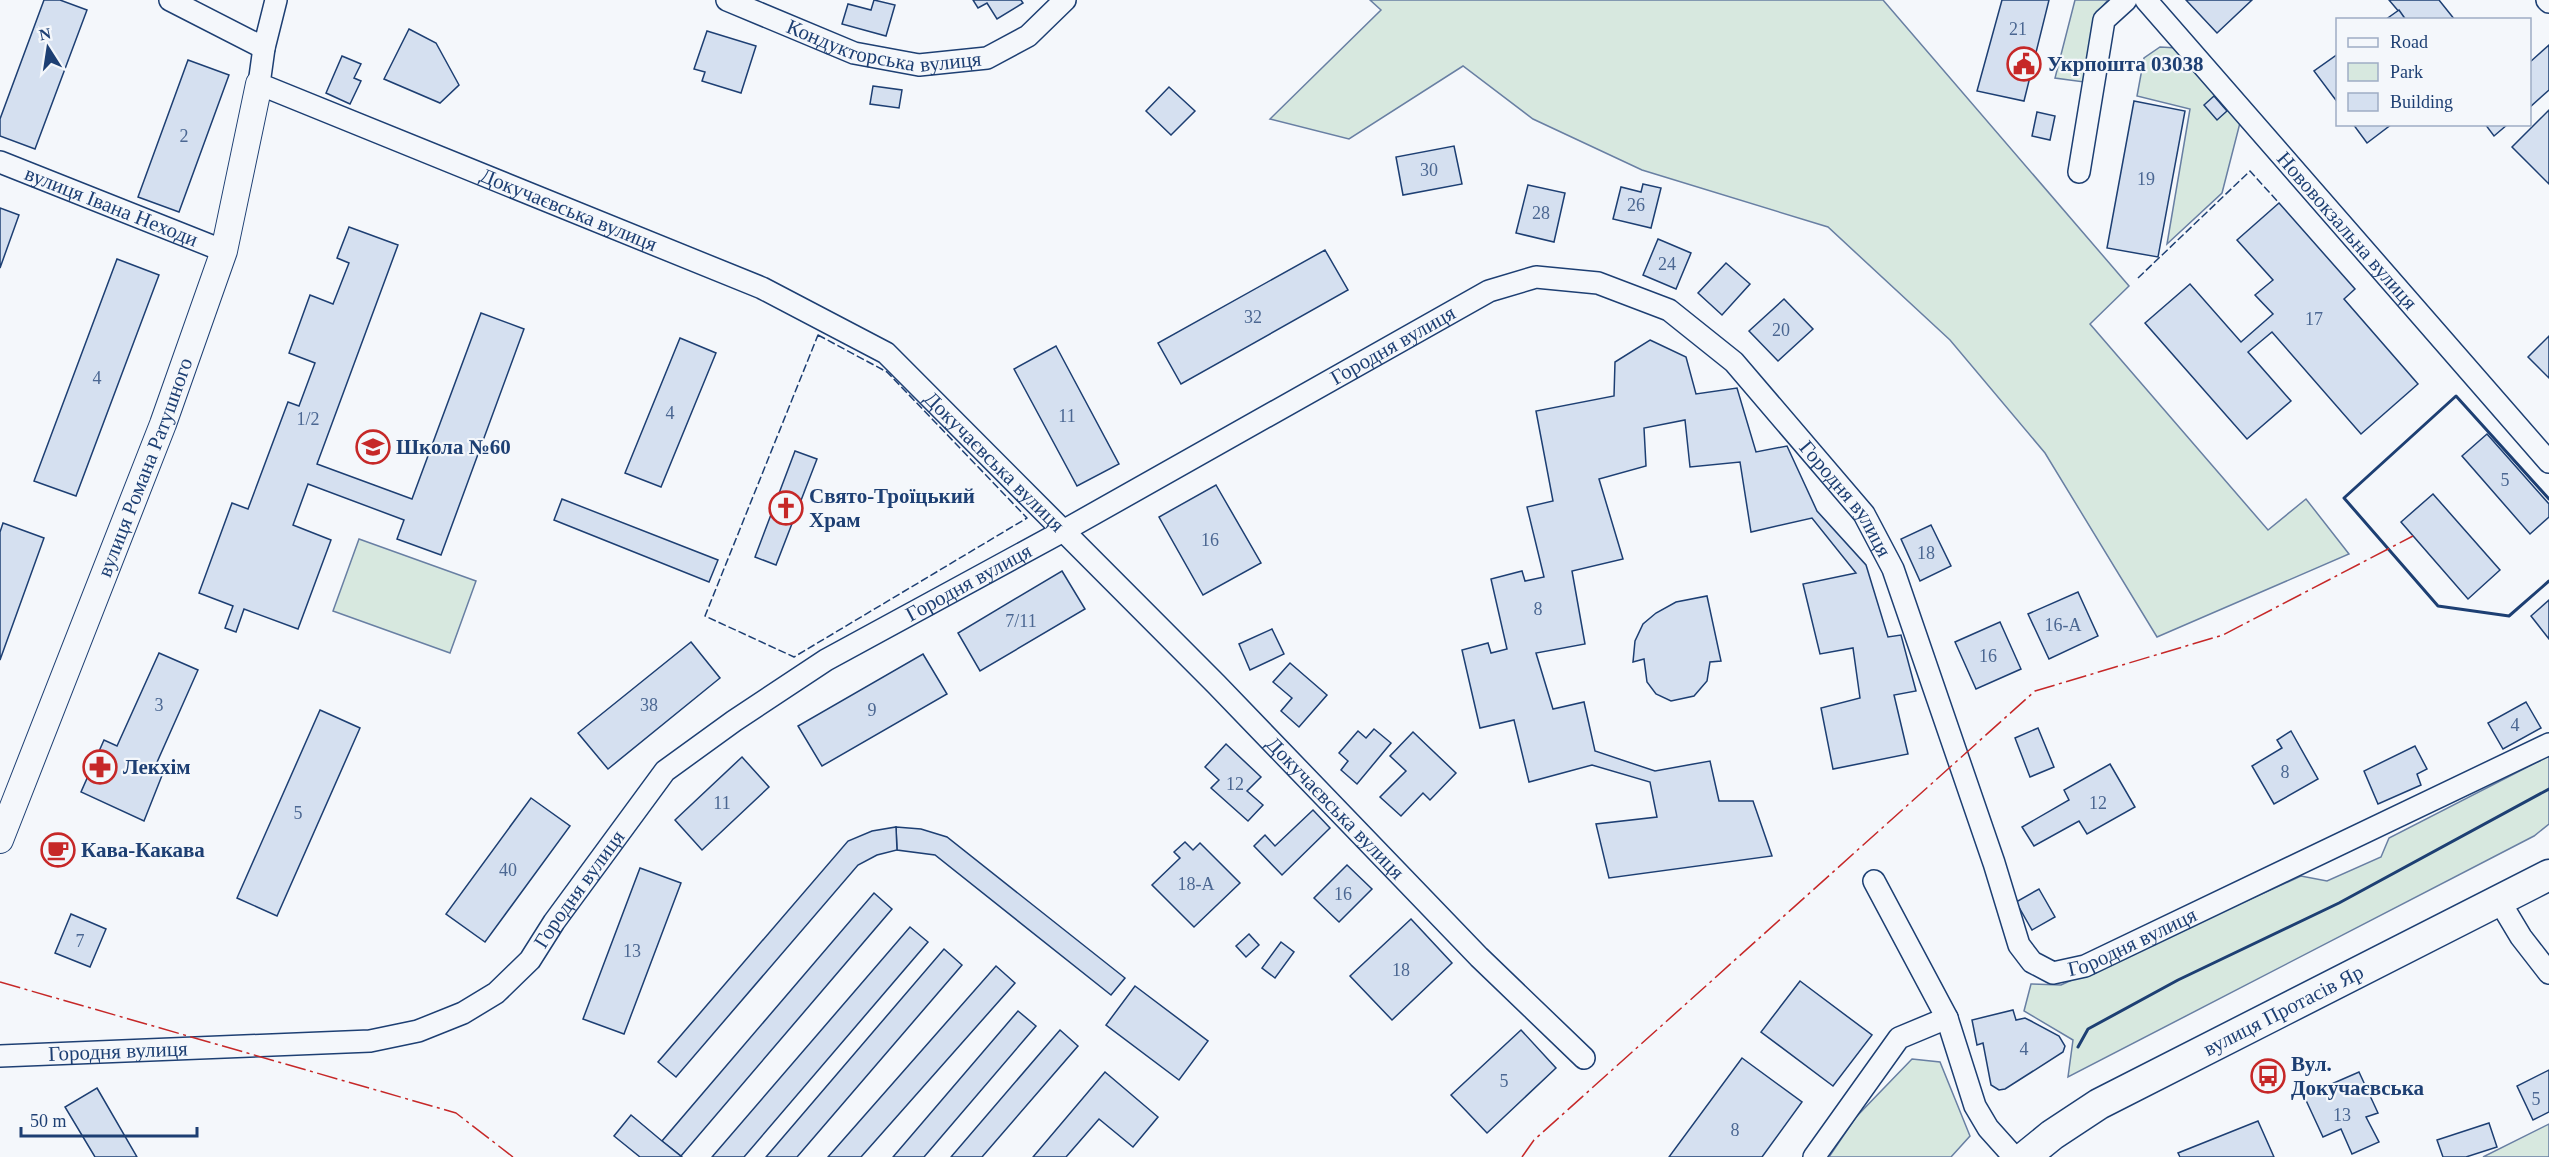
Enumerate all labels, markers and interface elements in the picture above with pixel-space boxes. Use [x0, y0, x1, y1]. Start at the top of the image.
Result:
street label: Кондукторська вулиця [783, 14, 983, 77]
north arrow [18, 18, 78, 78]
legend [2336, 18, 2531, 126]
house number: 21 [2009, 19, 2027, 39]
text: N [38, 24, 53, 43]
text: Road [2390, 32, 2428, 52]
public building icon: Укрпошта 03038 [2006, 46, 2042, 82]
place label: Укрпошта 03038 [2047, 52, 2204, 76]
text: Park [2390, 62, 2423, 82]
text: Building [2390, 92, 2453, 112]
house number: 2 [180, 126, 189, 146]
street label: Нововокзальна вулиця [2272, 147, 2423, 315]
house number: 30 [1420, 160, 1438, 180]
street label: вулиця Івана Неходи [21, 161, 202, 251]
street label: Докучаєвська вулиця [477, 163, 661, 256]
house number: 19 [2137, 169, 2155, 189]
house number: 26 [1627, 195, 1645, 215]
house number: 28 [1532, 203, 1550, 223]
house number: 24 [1658, 254, 1676, 274]
street label: Городня вулиця [1326, 300, 1460, 390]
house number: 32 [1244, 307, 1262, 327]
house number: 17 [2305, 309, 2323, 329]
house number: 20 [1772, 320, 1790, 340]
street label: вулиця Романа Ратушного [92, 354, 197, 580]
house number: 4 [93, 368, 102, 388]
street label: Докучаєвська вулиця [919, 386, 1070, 537]
house number: 4 [666, 403, 675, 423]
house number: 11 [1058, 406, 1076, 426]
house number: 1/2 [296, 409, 320, 429]
school or university icon: Школа №60 [355, 429, 391, 465]
place label: Школа №60 [396, 435, 511, 459]
street label: Городня вулиця [1795, 436, 1897, 561]
house number: 5 [2501, 470, 2510, 490]
place label: Свято-Троїцький Храм [809, 484, 975, 532]
church icon: Свято-Троїцький Храм [768, 490, 804, 526]
house number: 16 [1201, 530, 1219, 550]
street label: Городня вулиця [902, 538, 1036, 626]
house number: 18 [1917, 543, 1935, 563]
house number: 8 [1534, 599, 1543, 619]
house number: 7/11 [1005, 611, 1037, 631]
house number: 16-А [2045, 615, 2082, 635]
house number: 16 [1979, 646, 1997, 666]
house number: 3 [155, 695, 164, 715]
house number: 38 [640, 695, 658, 715]
house number: 9 [868, 700, 877, 720]
house number: 4 [2511, 715, 2520, 735]
street label: Докучаєвська вулиця [1261, 732, 1410, 884]
pharmacy icon: Лекхім [82, 749, 118, 785]
place label: Лекхім [123, 755, 191, 779]
house number: 8 [2281, 762, 2290, 782]
house number: 12 [1226, 774, 1244, 794]
house number: 11 [713, 793, 731, 813]
house number: 12 [2089, 793, 2107, 813]
house number: 5 [294, 803, 303, 823]
street label: Городня вулиця [529, 825, 630, 952]
cafe icon: Кава-Какава [40, 832, 76, 868]
place label: Кава-Какава [81, 838, 205, 862]
house number: 40 [499, 860, 517, 880]
house number: 18-А [1178, 874, 1215, 894]
house number: 16 [1334, 884, 1352, 904]
street label: Городня вулиця [2065, 902, 2201, 981]
house number: 7 [76, 931, 85, 951]
house number: 13 [623, 941, 641, 961]
house number: 18 [1392, 960, 1410, 980]
street label: вулиця Протасів Яр [2199, 960, 2367, 1061]
street label: Городня вулиця [48, 1036, 188, 1066]
house number: 4 [2020, 1039, 2029, 1059]
place label: Вул. Докучаєвська [2291, 1052, 2424, 1100]
bus stop icon: Вул. Докучаєвська [2250, 1058, 2286, 1094]
house number: 5 [1500, 1071, 1509, 1091]
house number: 5 [2532, 1089, 2541, 1109]
scale bar [21, 1100, 196, 1138]
house number: 13 [2333, 1105, 2351, 1125]
text: 50 m [30, 1111, 67, 1131]
house number: 8 [1731, 1120, 1740, 1140]

